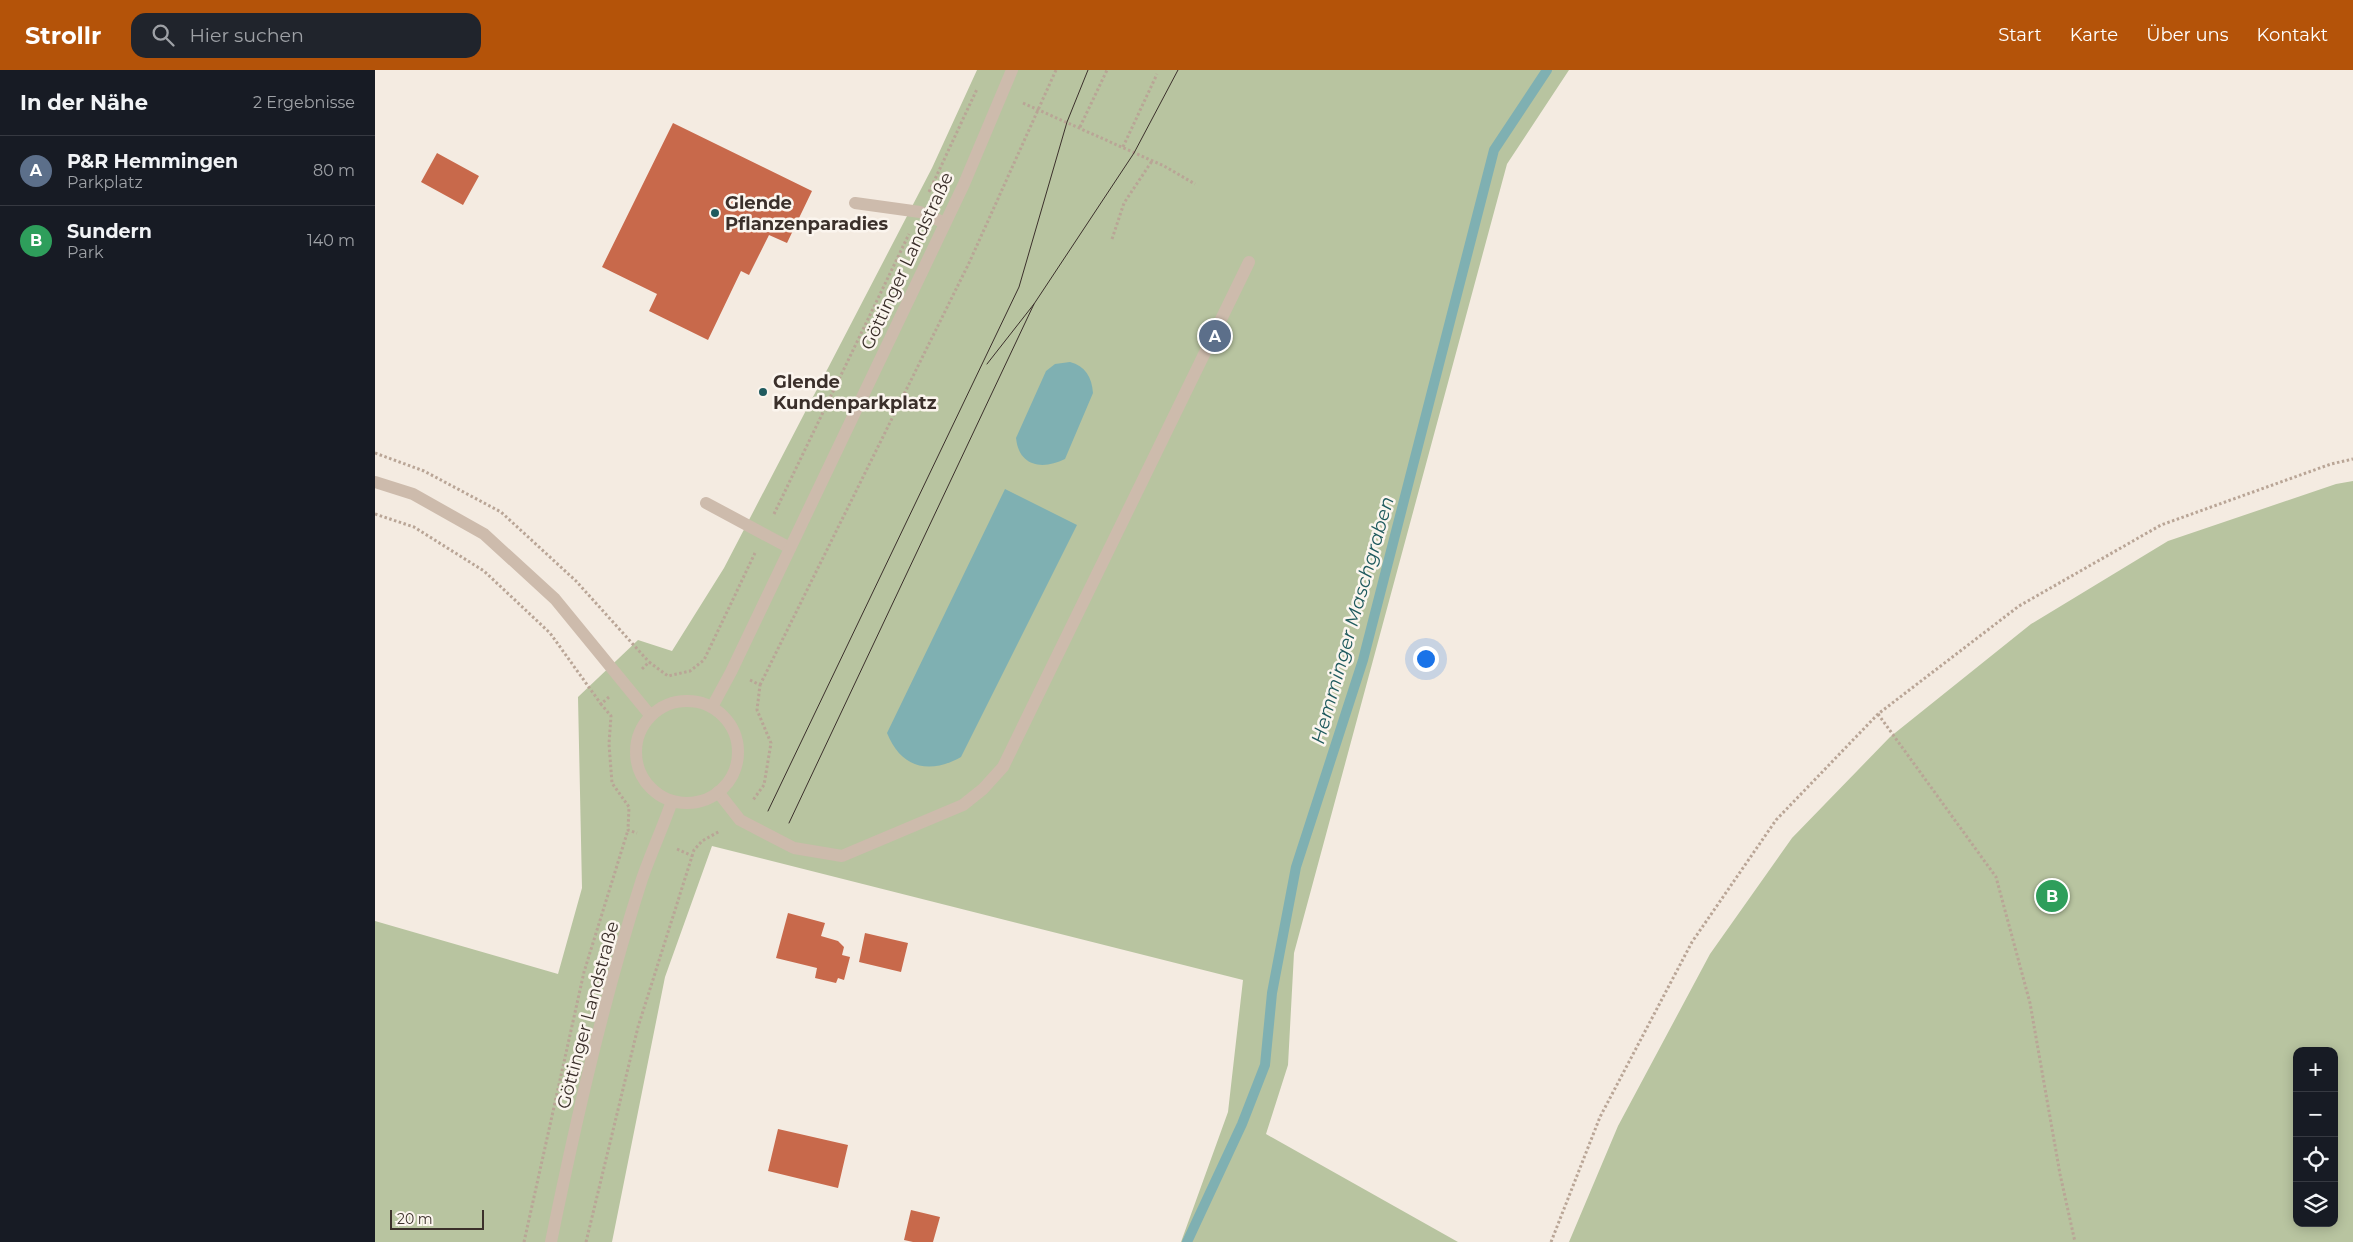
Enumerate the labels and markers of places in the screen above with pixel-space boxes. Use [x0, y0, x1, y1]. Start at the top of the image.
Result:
place label: Glende Pflanzenparadies [725, 192, 888, 235]
marker: Glende Pflanzenparadies [709, 207, 721, 219]
pin: A [1199, 317, 1231, 355]
place label: Glende Kundenparkplatz [773, 371, 937, 414]
marker: Glende Kundenparkplatz [757, 386, 769, 398]
pin: B [2036, 877, 2068, 915]

